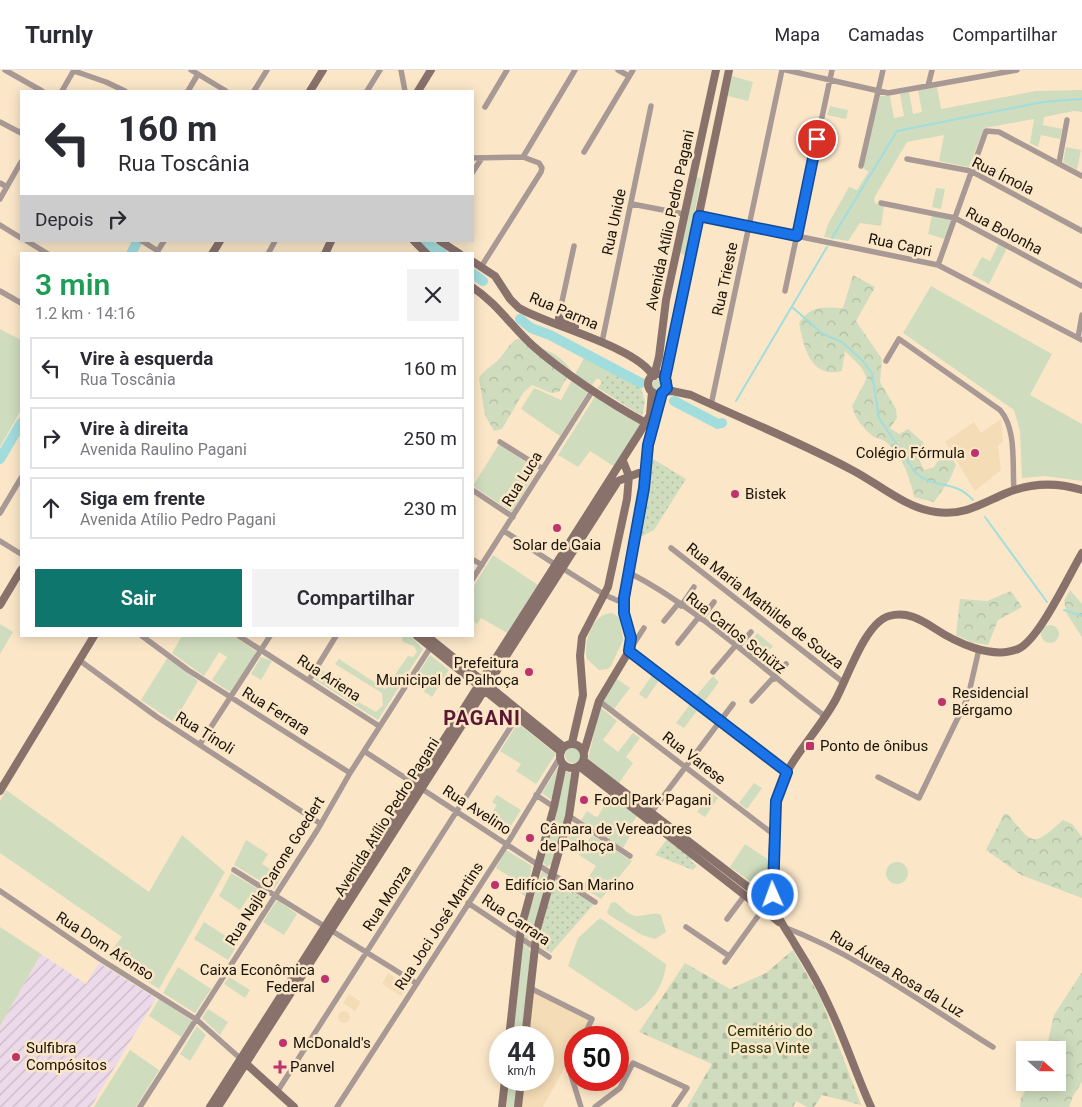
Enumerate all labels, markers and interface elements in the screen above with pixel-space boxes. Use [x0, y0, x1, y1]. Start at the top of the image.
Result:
text: Turnly [25, 21, 93, 49]
text: Mapa [775, 24, 820, 45]
text: Camadas [848, 24, 924, 45]
text: Compartilhar [952, 24, 1057, 45]
text: 160 m [118, 109, 217, 150]
icon: left [35, 110, 100, 175]
pin [796, 118, 838, 160]
icon: arrive [803, 125, 831, 153]
street label: Avenida Atílio Pedro Pagani [642, 128, 698, 312]
text: Rua Toscânia [118, 151, 250, 176]
street label: Rua Ímola [969, 153, 1037, 199]
street label: Rua Unide [598, 187, 630, 257]
street label: Rua Bolonha [963, 203, 1045, 259]
icon: right [103, 205, 131, 233]
text: Depois [35, 208, 93, 231]
street label: Rua Capri [867, 229, 933, 261]
street label: Rua Trieste [708, 241, 742, 317]
text: 3 min [35, 267, 110, 302]
button: close [407, 269, 459, 321]
street label: Rua Parma [527, 288, 601, 334]
text: 1.2 km · 14:16 [35, 304, 135, 323]
text: Vire à esquerda [80, 347, 213, 370]
icon: left [37, 354, 65, 382]
text: 160 m [404, 357, 457, 380]
text: Rua Toscânia [80, 370, 176, 389]
text: Vire à direita [80, 417, 189, 440]
icon: right [37, 424, 65, 452]
text: 250 m [404, 427, 457, 450]
text: Avenida Raulino Pagani [80, 440, 247, 459]
place label: Colégio Fórmula [856, 444, 965, 462]
marker: Colégio Fórmula [969, 447, 981, 459]
street label: Rua Luca [498, 448, 546, 510]
place label: Bistek [745, 485, 787, 503]
text: Siga em frente [80, 487, 205, 510]
marker: Bistek [729, 488, 741, 500]
icon: ahead [37, 494, 65, 522]
text: 230 m [404, 497, 457, 520]
text: Avenida Atílio Pedro Pagani [80, 510, 276, 529]
marker: Solar de Gaia [551, 522, 563, 534]
place label: Solar de Gaia [513, 536, 601, 554]
street label: Rua Maria Mathilde de Souza [683, 539, 847, 673]
button: Sair [35, 569, 242, 627]
button: Compartilhar [252, 569, 459, 627]
street label: Rua Carlos Schütz [683, 588, 789, 678]
street label: Rua Ariena [294, 651, 364, 705]
place label: Prefeitura Municipal de Palhoça [376, 654, 519, 689]
marker: Prefeitura Municipal de Palhoça [523, 666, 535, 678]
street label: Rua Ferrara [239, 683, 313, 739]
place label: Residencial Bérgamo [952, 684, 1029, 719]
marker: Residencial Bérgamo [936, 696, 948, 708]
district label: PAGANI [443, 706, 521, 730]
street label: Rua Tínoli [172, 708, 238, 758]
street label: Rua Varese [659, 728, 729, 788]
street label: Avenida Atílio Pedro Pagani [331, 734, 443, 900]
place label: Ponto de ônibus [820, 737, 928, 755]
marker: Ponto de ônibus [804, 740, 816, 752]
street label: Rua Avelino [439, 781, 515, 839]
place label: Food Park Pagani [594, 791, 711, 809]
street label: Rua Najla Carone Goedert [222, 793, 328, 949]
marker: Food Park Pagani [578, 794, 590, 806]
place label: Câmara de Vereadores de Palhoça [540, 820, 692, 855]
marker: Câmara de Vereadores de Palhoça [524, 832, 536, 844]
street label: Rua Joci José Martins [391, 859, 487, 993]
street label: Rua Monza [359, 862, 415, 934]
position arrow [746, 868, 798, 920]
place label: Edifício San Marino [505, 876, 634, 894]
marker: Edifício San Marino [489, 879, 501, 891]
street label: Rua Carrara [479, 891, 553, 949]
street label: Rua Dom Afonso [53, 908, 157, 984]
street label: Rua Áurea Rosa da Luz [827, 927, 967, 1021]
place label: Caixa Econômica Federal [200, 961, 315, 996]
marker: Caixa Econômica Federal [319, 973, 331, 985]
park label: Cemitério do Passa Vinte [727, 1022, 813, 1057]
speed limit sign: 50 [564, 1026, 629, 1091]
place label: McDonald's [293, 1034, 371, 1052]
marker: McDonald's [277, 1037, 289, 1049]
text: 44 [507, 1038, 536, 1067]
place label: Sulfibra Compósitos [26, 1039, 107, 1074]
north arrow [1016, 1041, 1066, 1091]
map controls [1016, 1041, 1066, 1091]
marker: Sulfibra Compósitos [10, 1051, 22, 1063]
place label: Panvel [290, 1058, 335, 1076]
marker: Panvel [274, 1061, 286, 1073]
text: km/h [507, 1064, 536, 1078]

